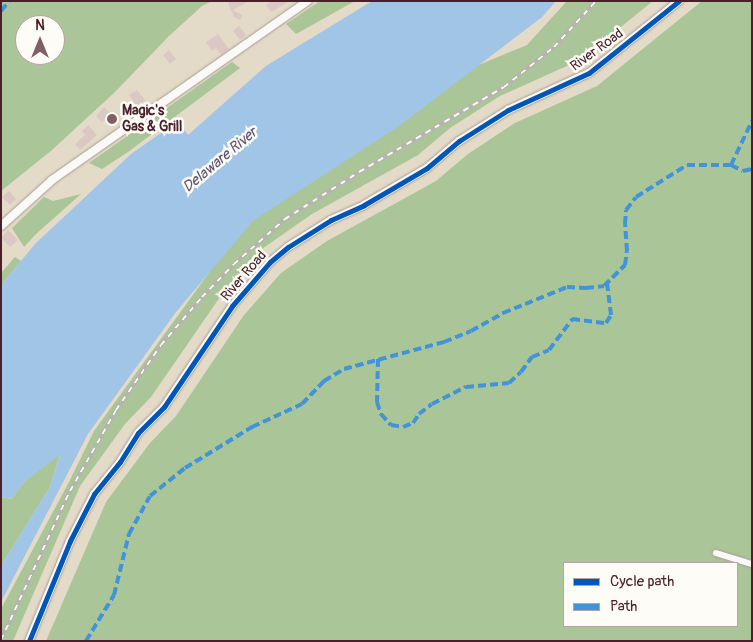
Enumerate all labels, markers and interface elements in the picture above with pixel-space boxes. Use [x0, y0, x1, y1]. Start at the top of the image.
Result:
north arrow [15, 15, 65, 65]
text: N [35, 17, 45, 34]
street label: River Road [567, 25, 627, 75]
place label: Magic's Gas & Grill [122, 103, 182, 136]
marker: Magic's Gas & Grill [106, 113, 118, 125]
water label: Delaware River [179, 124, 261, 196]
street label: River Road [218, 247, 270, 305]
legend [563, 562, 738, 627]
text: Cycle path [610, 572, 674, 591]
text: Path [610, 597, 637, 616]

